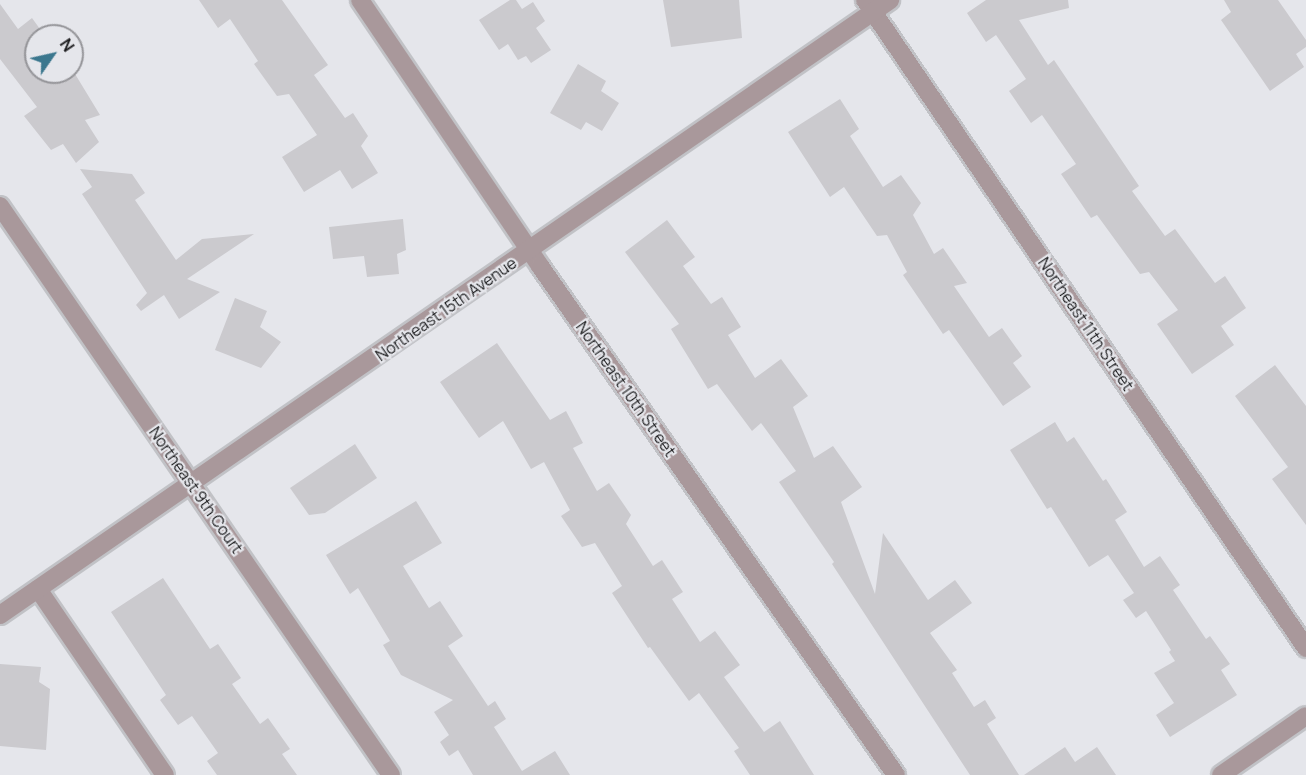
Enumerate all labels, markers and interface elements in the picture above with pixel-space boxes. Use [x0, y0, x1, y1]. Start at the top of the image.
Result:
north arrow [24, 24, 84, 84]
text: N [55, 34, 80, 56]
street label: Northeast 15th Avenue [372, 253, 520, 365]
street label: Northeast 11th Street [1034, 254, 1138, 394]
street label: Northeast 10th Street [572, 318, 680, 460]
street label: Northeast 9th Court [145, 423, 247, 557]

